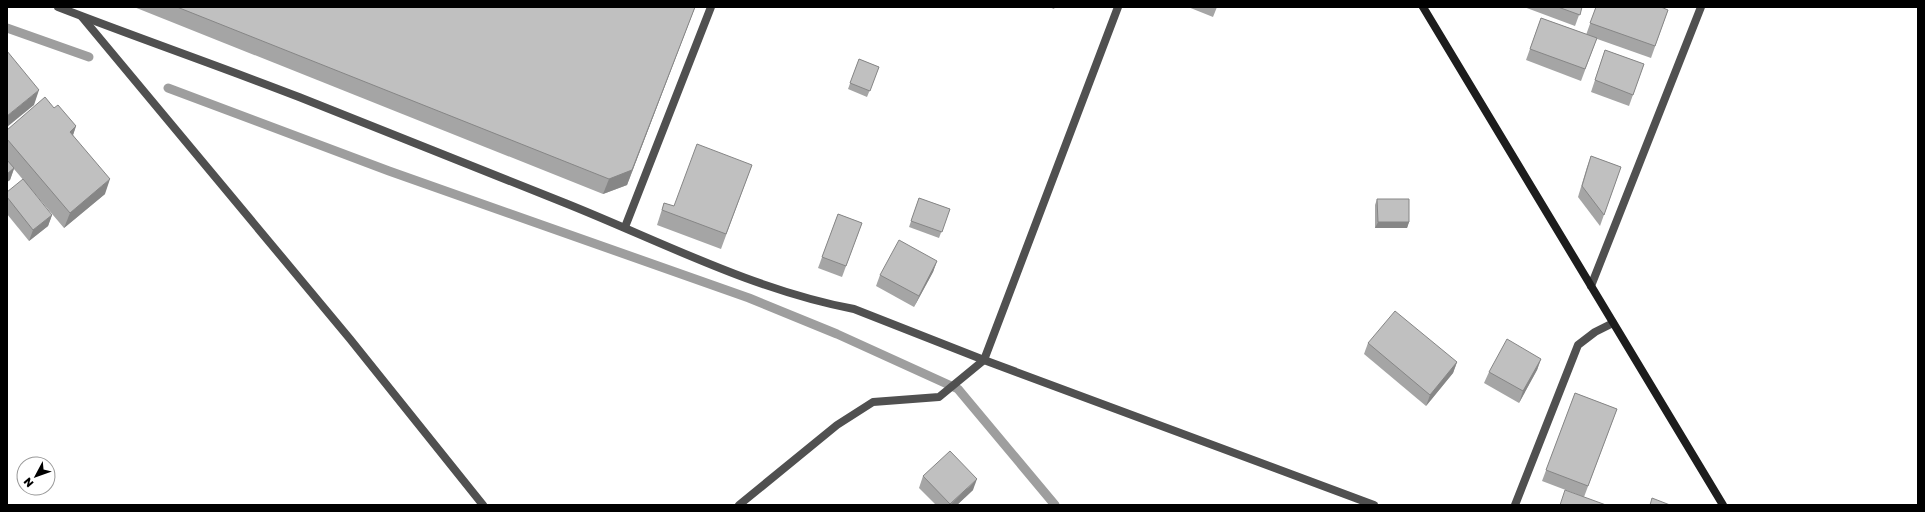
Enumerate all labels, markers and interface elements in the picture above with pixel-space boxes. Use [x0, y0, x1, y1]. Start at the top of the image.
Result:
north arrow [16, 456, 56, 496]
text: N [20, 475, 36, 490]

